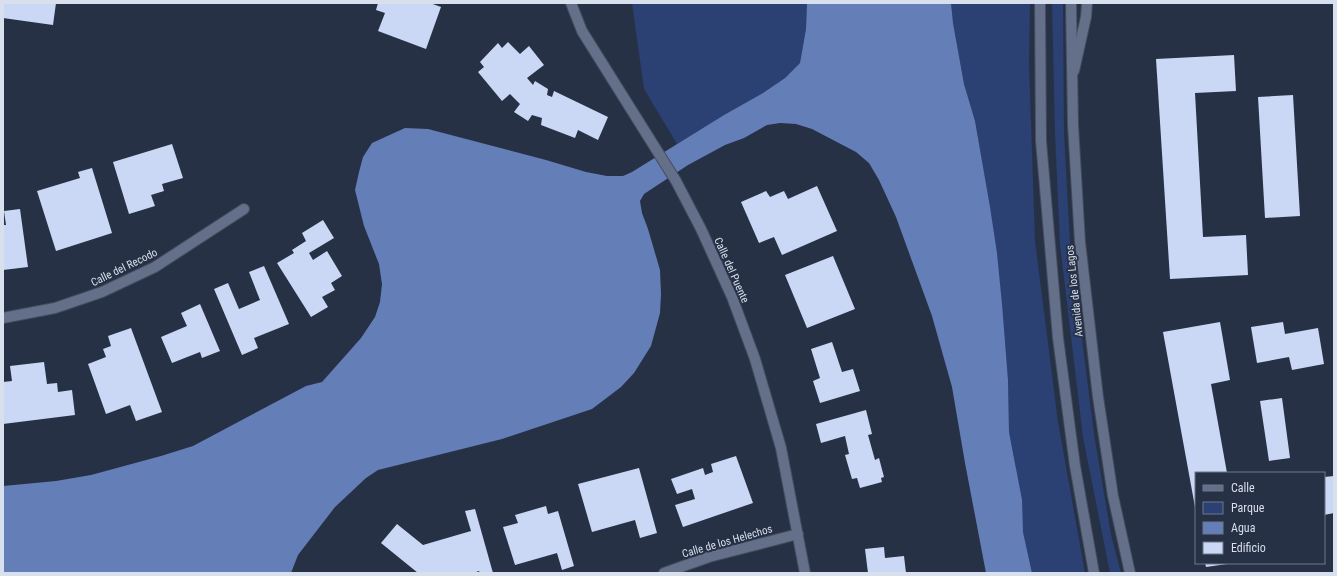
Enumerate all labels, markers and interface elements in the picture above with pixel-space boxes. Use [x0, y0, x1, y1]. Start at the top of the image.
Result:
street label: Calle del Puente [711, 235, 752, 305]
street label: Avenida de los Lagos [1063, 244, 1086, 337]
street label: Calle del Recodo [89, 246, 160, 289]
legend [1195, 472, 1325, 564]
text: Calle [1231, 481, 1255, 495]
text: Parque [1231, 501, 1265, 515]
text: Agua [1231, 521, 1256, 535]
street label: Calle de los Helechos [680, 522, 774, 561]
text: Edificio [1231, 541, 1266, 555]

